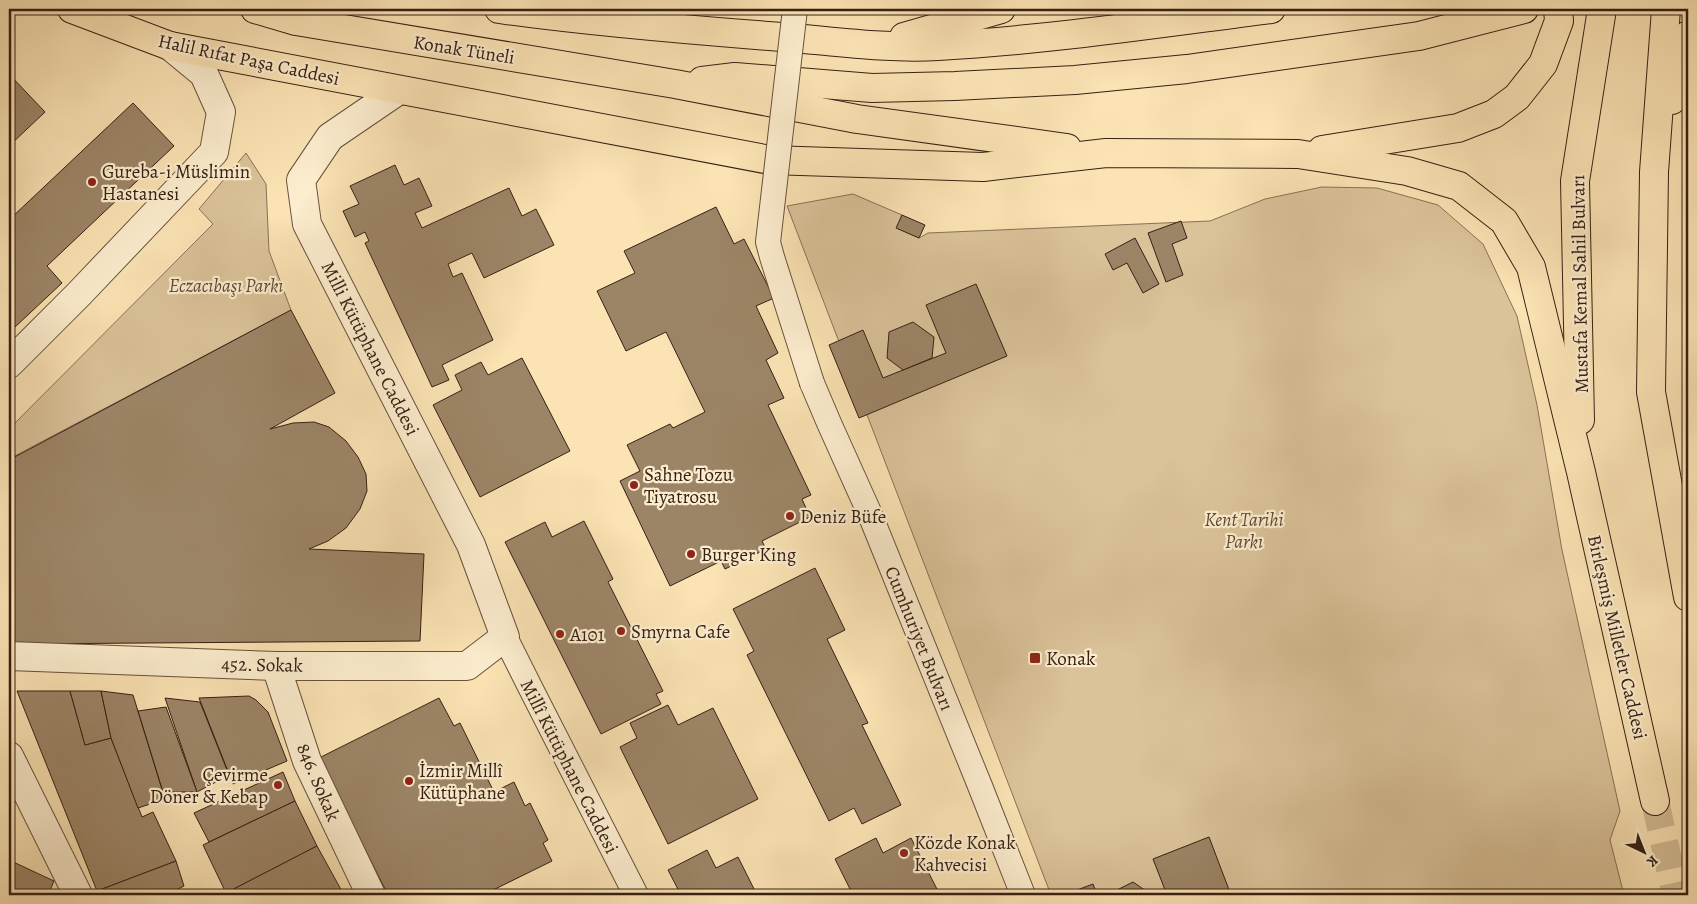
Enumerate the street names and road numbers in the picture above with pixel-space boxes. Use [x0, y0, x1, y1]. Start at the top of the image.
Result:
street label: Halil Rıfat Paşa Caddesi [156, 28, 342, 92]
street label: Konak Tüneli [411, 29, 516, 71]
street label: Mustafa Kemal Sahil Bulvarı [1565, 174, 1595, 394]
street label: Milli Kütüphane Caddesi [315, 257, 425, 440]
street label: Birleşmiş Milletler Caddesi [1581, 532, 1653, 742]
street label: Cumhuriyet Bulvarı [878, 562, 960, 714]
street label: 452. Sokak [221, 651, 304, 679]
street label: Millî Kütüphane Caddesi [514, 675, 624, 858]
street label: 846. Sokak [290, 739, 346, 826]

